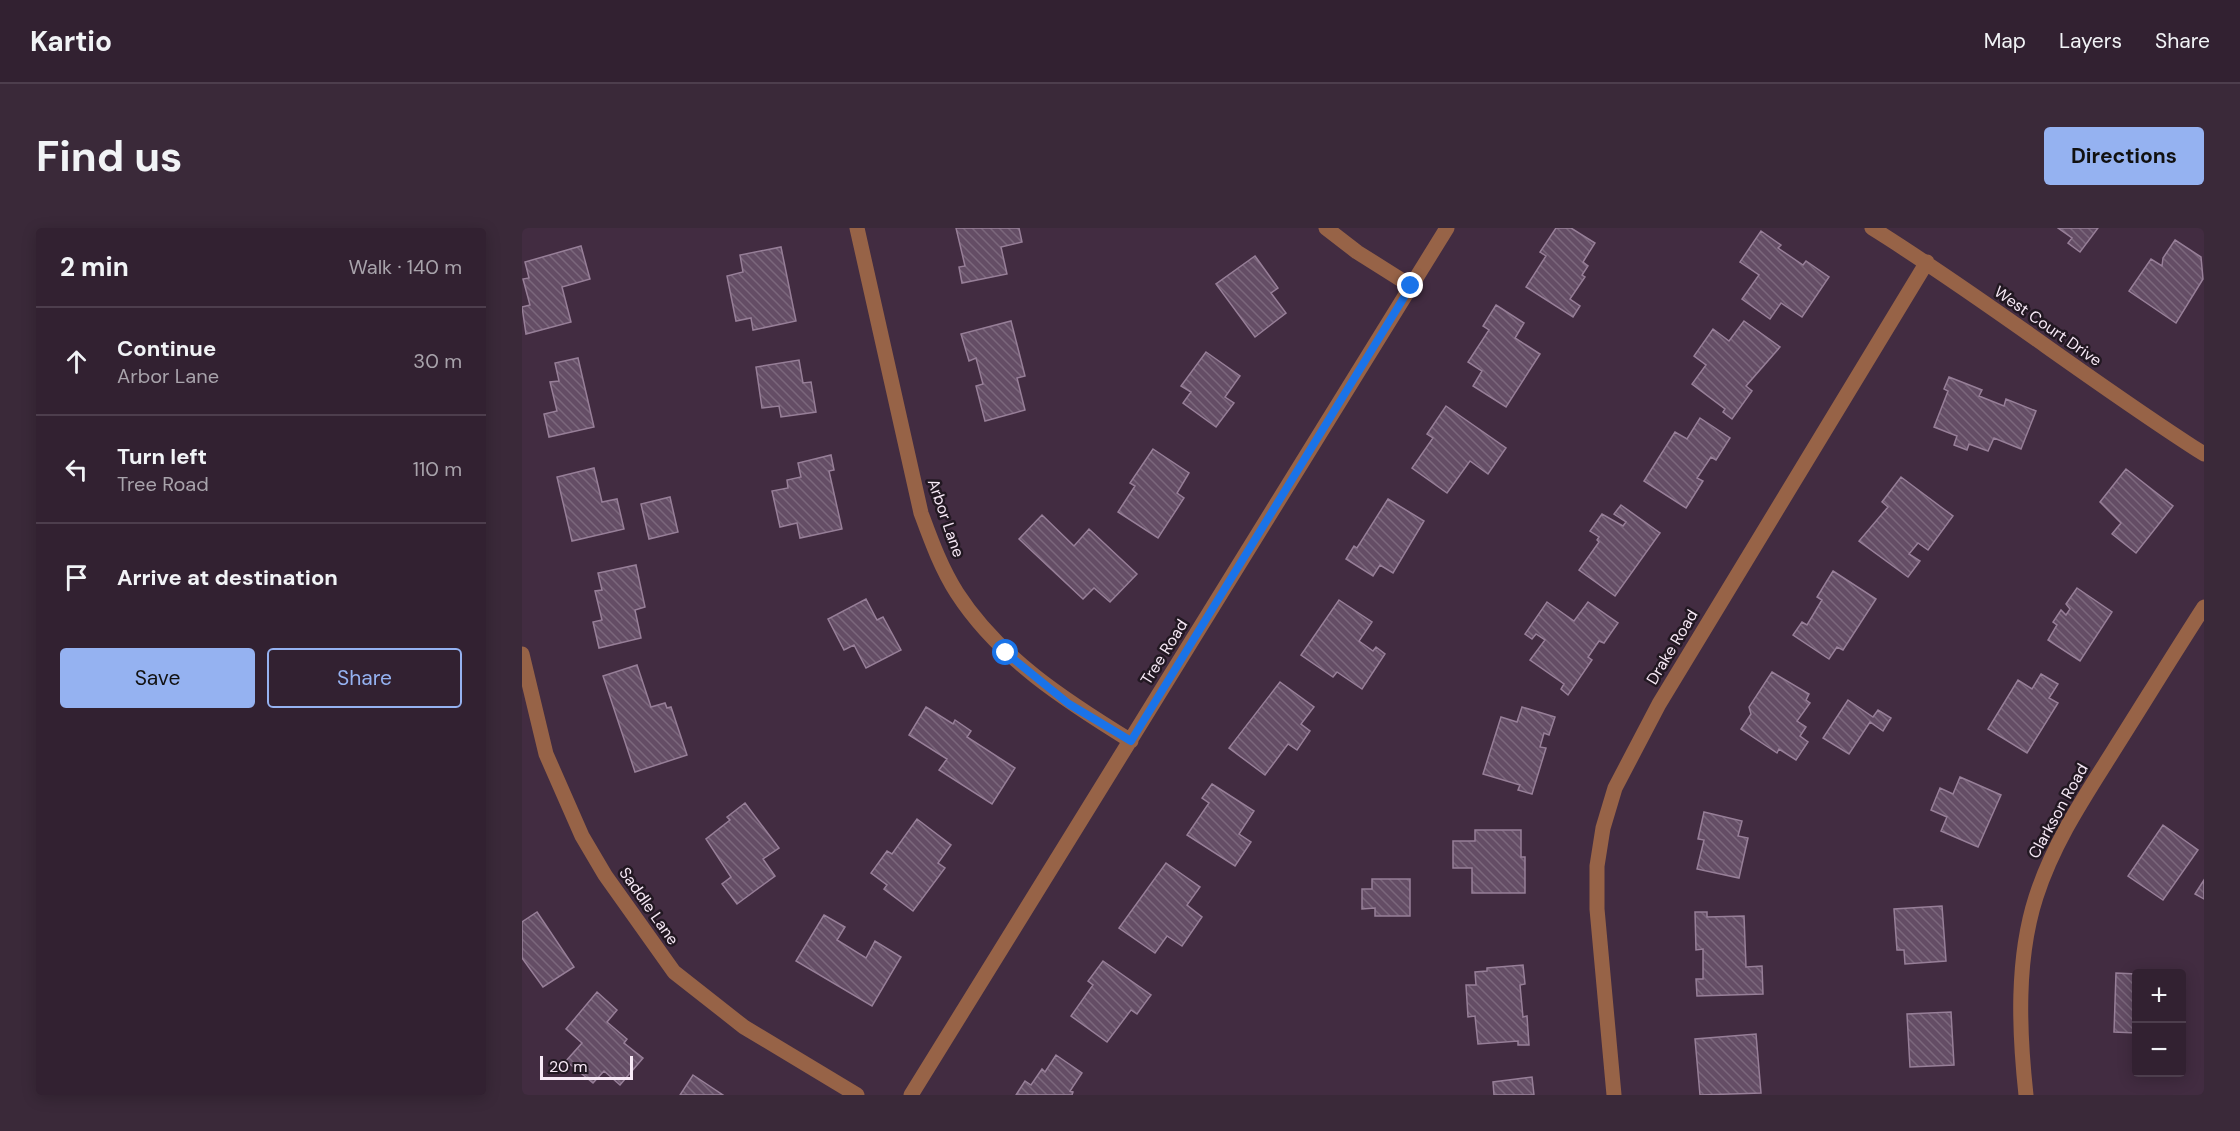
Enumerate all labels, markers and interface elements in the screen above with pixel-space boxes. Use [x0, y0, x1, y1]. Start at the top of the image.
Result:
text: Kartio [30, 23, 112, 60]
text: Map [1984, 27, 2026, 55]
text: Layers [2059, 27, 2122, 55]
text: Share [2155, 27, 2210, 55]
button: Directions [2044, 127, 2204, 185]
text: Find us [36, 129, 182, 184]
text: 2 min [60, 250, 129, 284]
text: Walk · 140 m [348, 254, 462, 280]
route end [1397, 272, 1423, 298]
street label: West Court Drive [1990, 281, 2106, 371]
text: Continue [117, 334, 216, 363]
icon: ahead [60, 345, 93, 378]
text: 30 m [413, 348, 462, 374]
text: Arbor Lane [117, 363, 219, 389]
text: Turn left [117, 442, 207, 471]
icon: left [60, 453, 93, 486]
text: 110 m [413, 456, 462, 482]
text: Tree Road [117, 471, 209, 497]
street label: Arbor Lane [923, 476, 969, 560]
icon: arrive [60, 561, 93, 594]
text: Arrive at destination [117, 563, 338, 592]
street label: Drake Road [1641, 606, 1703, 688]
street label: Tree Road [1136, 615, 1192, 689]
route start [992, 639, 1018, 665]
button: Save [60, 648, 255, 708]
button: Share [267, 648, 462, 708]
street label: Clarkson Road [2023, 760, 2093, 862]
street label: Saddle Lane [614, 863, 684, 949]
map controls [2132, 969, 2186, 1077]
button: + [2132, 969, 2186, 1023]
button: − [2132, 1023, 2186, 1077]
scale bar [540, 1053, 633, 1080]
text: 20 m [549, 1056, 588, 1077]

